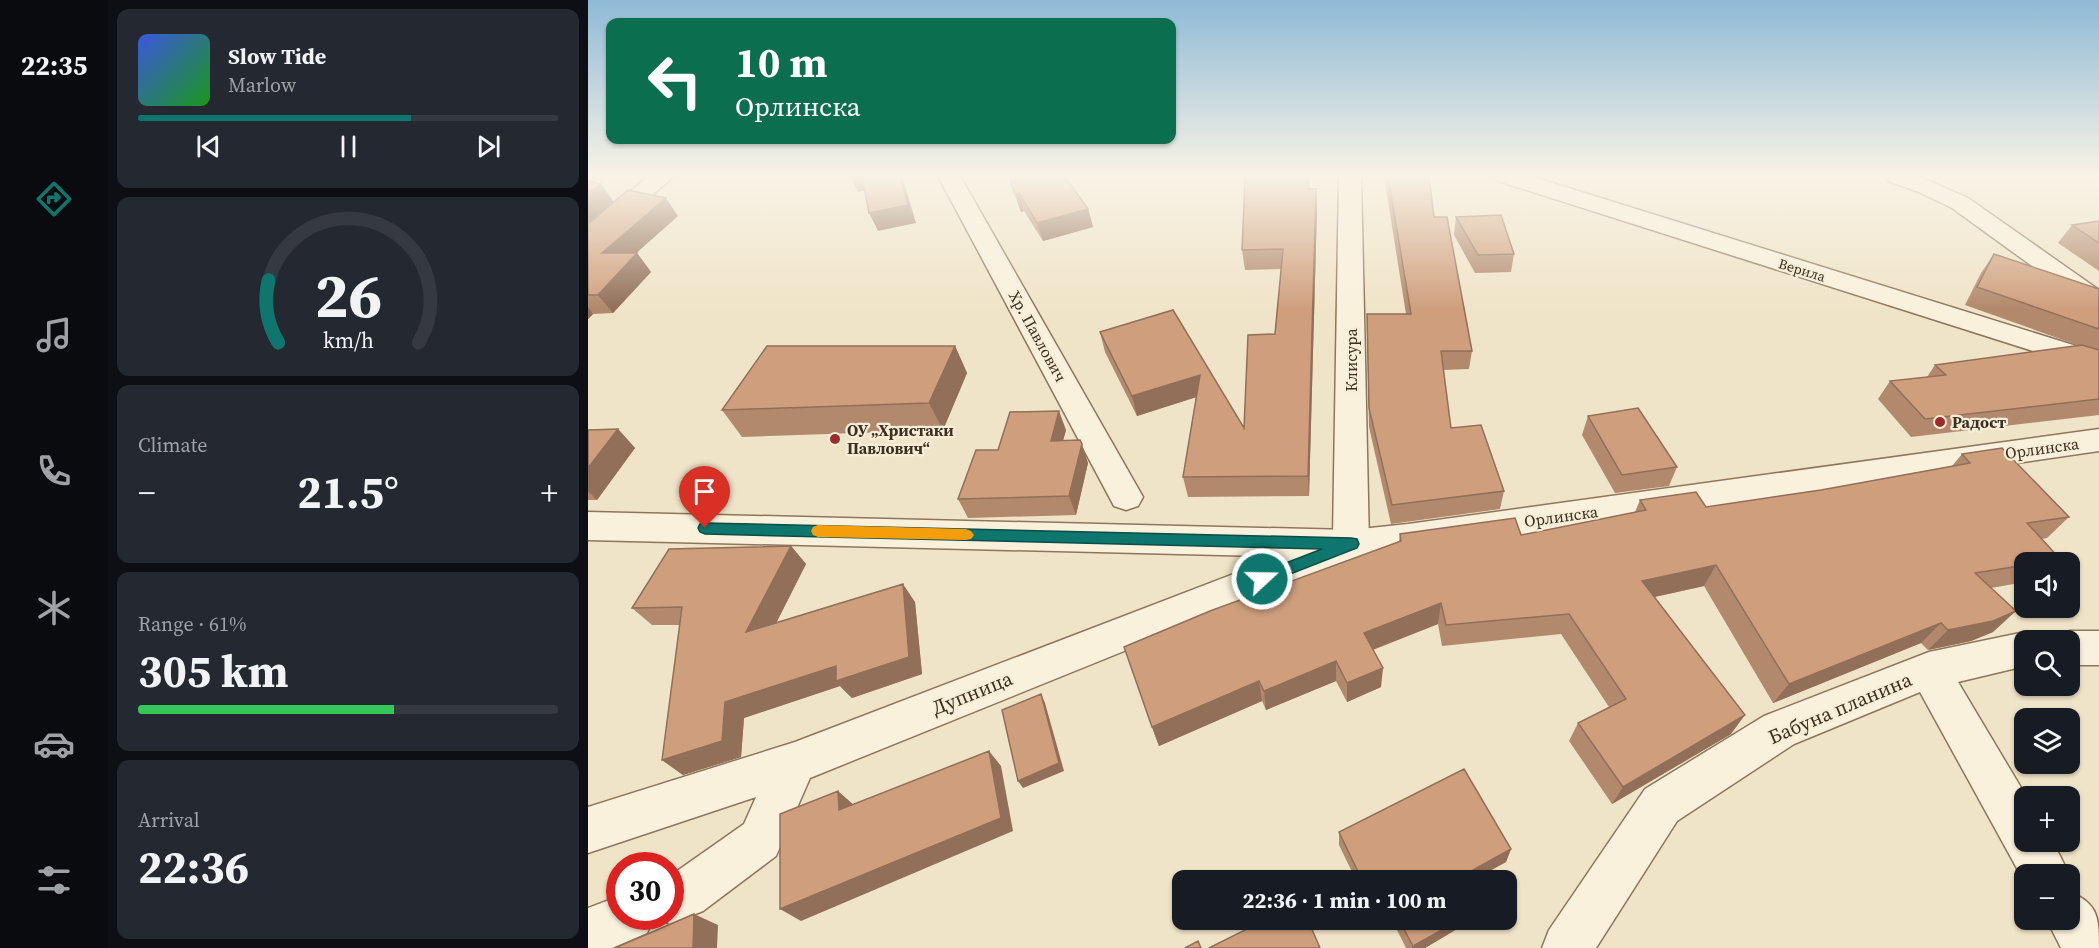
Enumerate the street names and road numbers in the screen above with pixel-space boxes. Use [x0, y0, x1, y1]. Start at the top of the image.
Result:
street label: Верила [1776, 253, 1829, 287]
street label: Хр. Павлович [1004, 286, 1072, 386]
street label: Клисура [1340, 327, 1362, 392]
street label: Орлинска [2004, 432, 2081, 464]
street label: Орлинска [1523, 500, 1600, 532]
street label: Дупница [927, 664, 1017, 722]
street label: Бабуна планина [1764, 665, 1917, 751]

